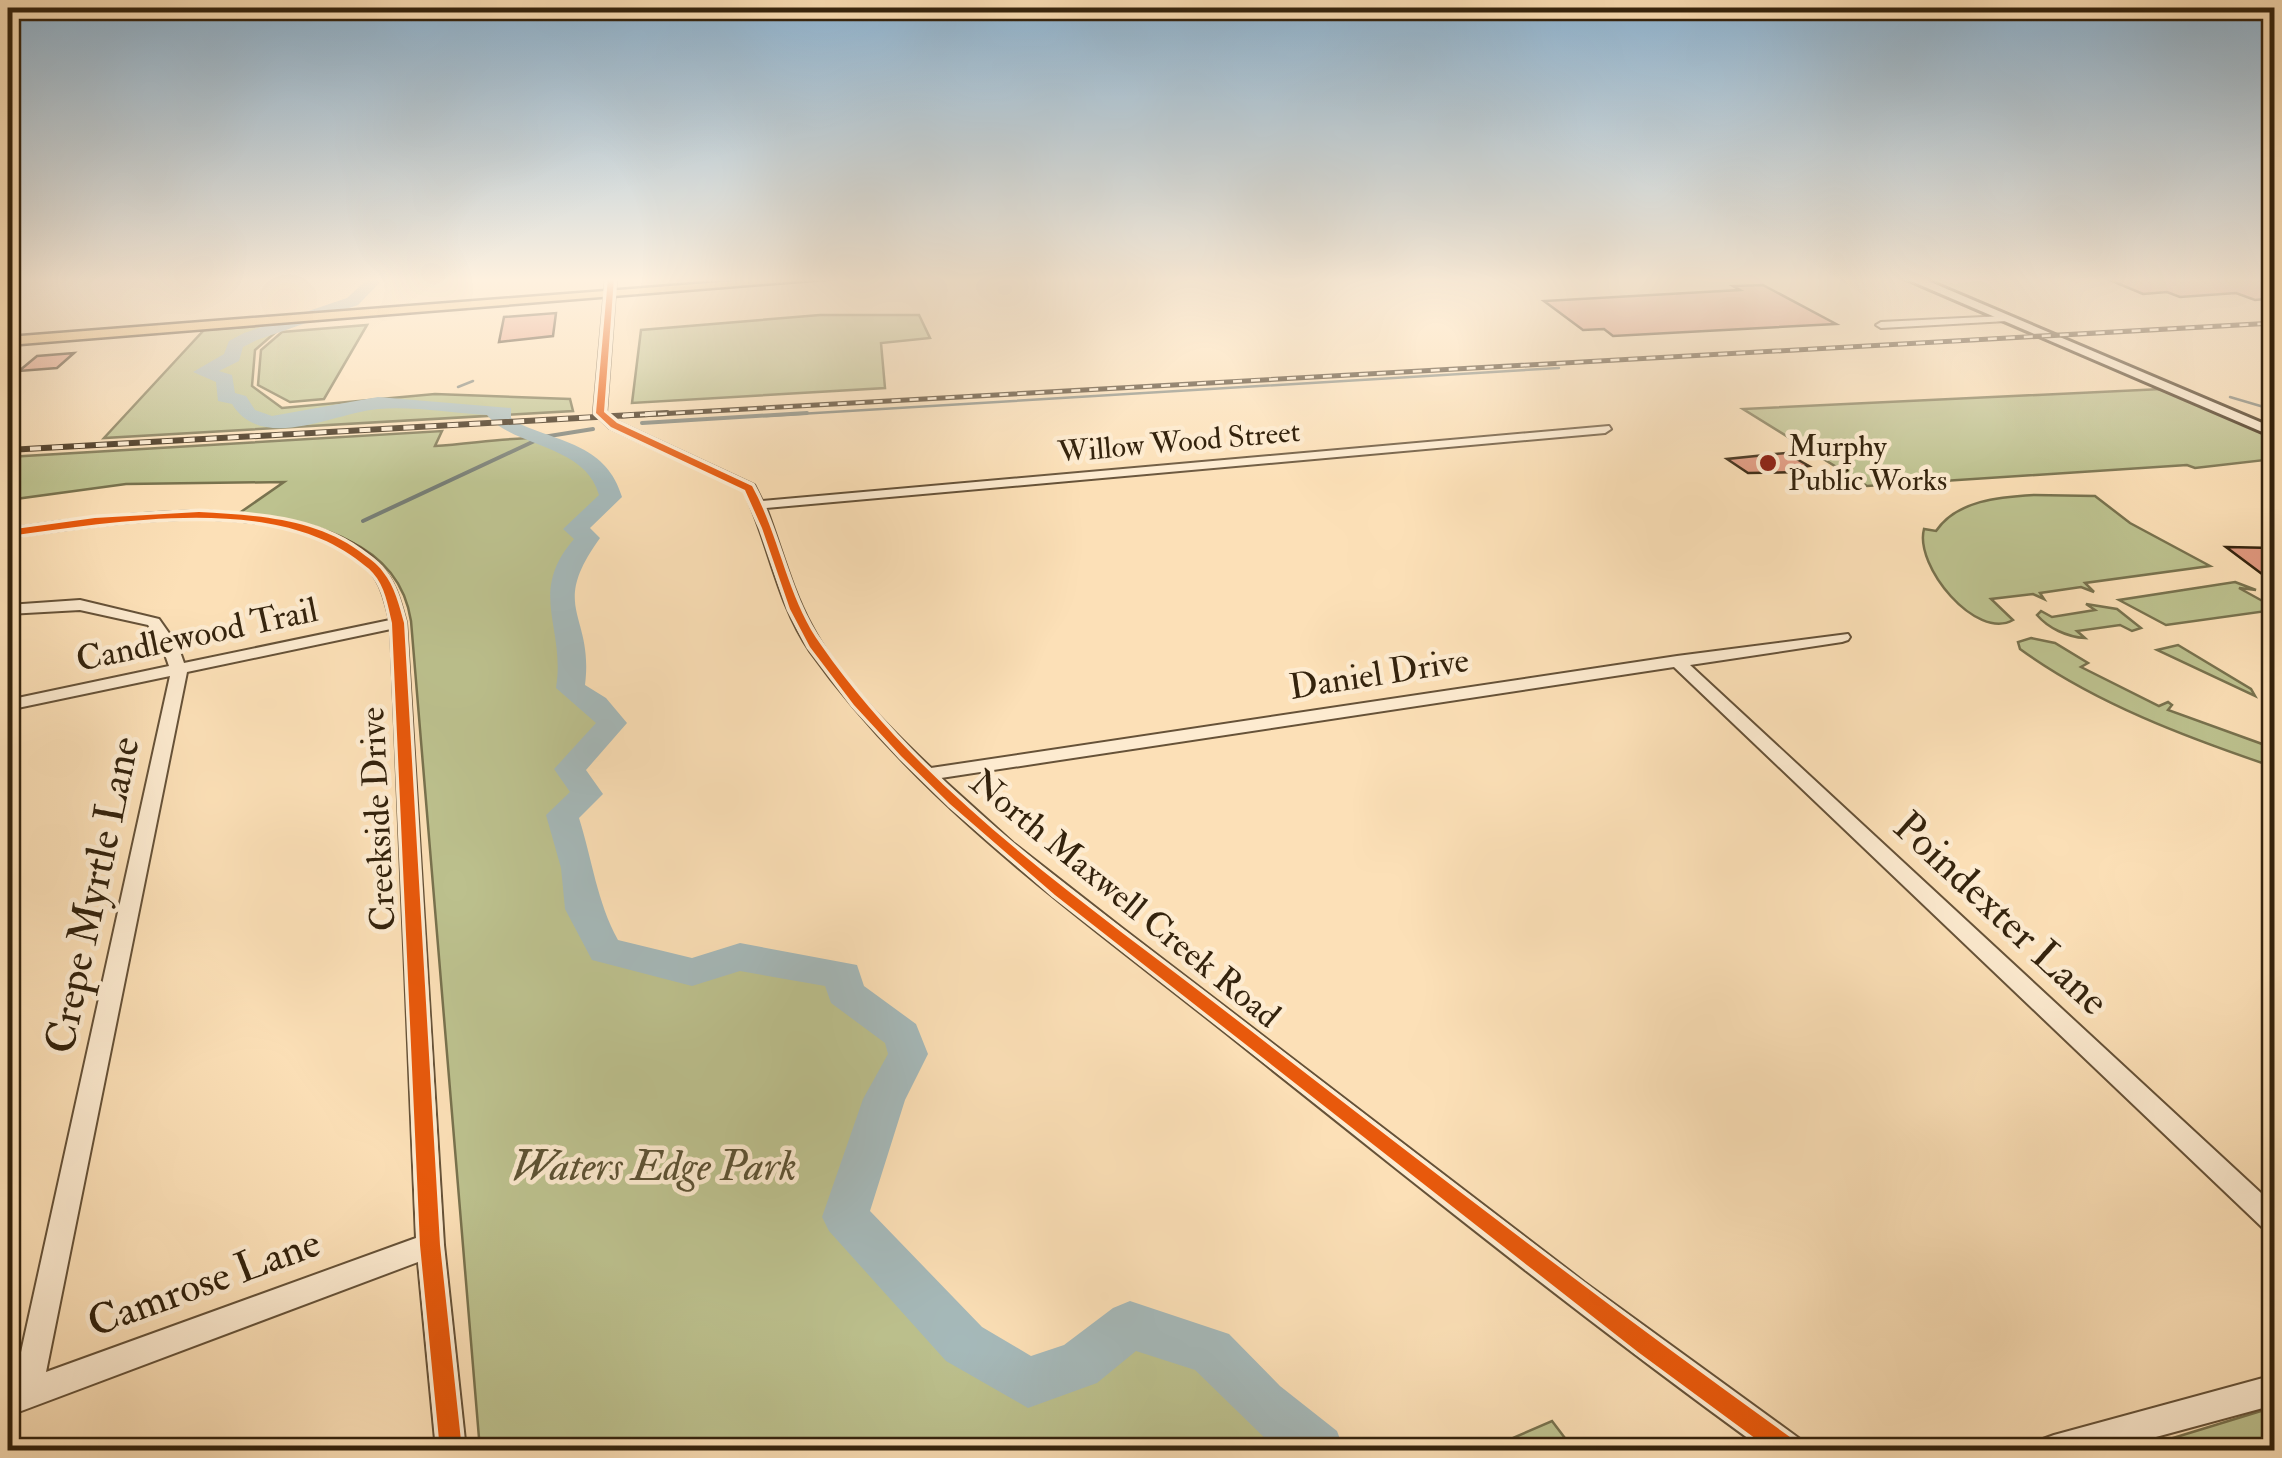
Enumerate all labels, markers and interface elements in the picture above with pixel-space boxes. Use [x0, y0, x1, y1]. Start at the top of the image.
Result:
street label: Willow Wood Street [1055, 413, 1302, 471]
place label: Murphy Public Works [1788, 428, 1947, 499]
marker: Murphy Public Works [1757, 452, 1779, 474]
street label: Candlewood Trail [72, 588, 322, 682]
street label: Daniel Drive [1286, 638, 1472, 710]
street label: Creekside Drive [350, 706, 406, 932]
street label: Crepe Myrtle Lane [34, 732, 152, 1058]
street label: North Maxwell Creek Road [961, 760, 1289, 1038]
street label: Poindexter Lane [1882, 801, 2120, 1027]
park label: Waters Edge Park [511, 1141, 797, 1193]
street label: Camrose Lane [81, 1217, 327, 1349]

